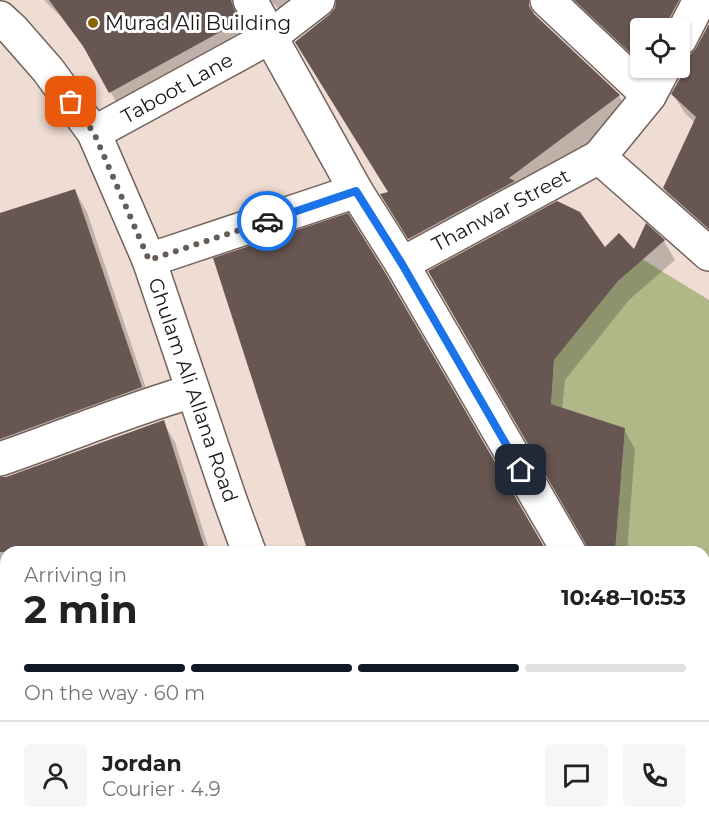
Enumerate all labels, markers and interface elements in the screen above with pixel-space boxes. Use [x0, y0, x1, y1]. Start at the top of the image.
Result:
place label: Murad Ali Building [105, 11, 291, 35]
marker: Murad Ali Building [86, 16, 100, 30]
map controls [630, 18, 690, 78]
button: locate [630, 18, 690, 78]
street label: Taboot Lane [117, 47, 237, 129]
pin [45, 76, 96, 127]
icon: bag [54, 85, 87, 118]
street label: Thanwar Street [428, 164, 574, 256]
courier [237, 191, 297, 251]
icon: car [251, 205, 284, 238]
street label: Ghulam Ali Allana Road [143, 274, 243, 506]
pin [495, 444, 546, 495]
icon: home [504, 453, 537, 486]
text: Arriving in [24, 563, 127, 587]
text: 10:48–10:53 [561, 584, 686, 611]
text: 2 min [24, 585, 138, 633]
text: On the way · 60 m [24, 681, 205, 705]
button: person [24, 744, 87, 807]
button: chat [545, 744, 608, 807]
button: phone [623, 744, 686, 807]
text: Jordan [102, 750, 182, 777]
text: Courier · 4.9 [102, 777, 221, 801]

